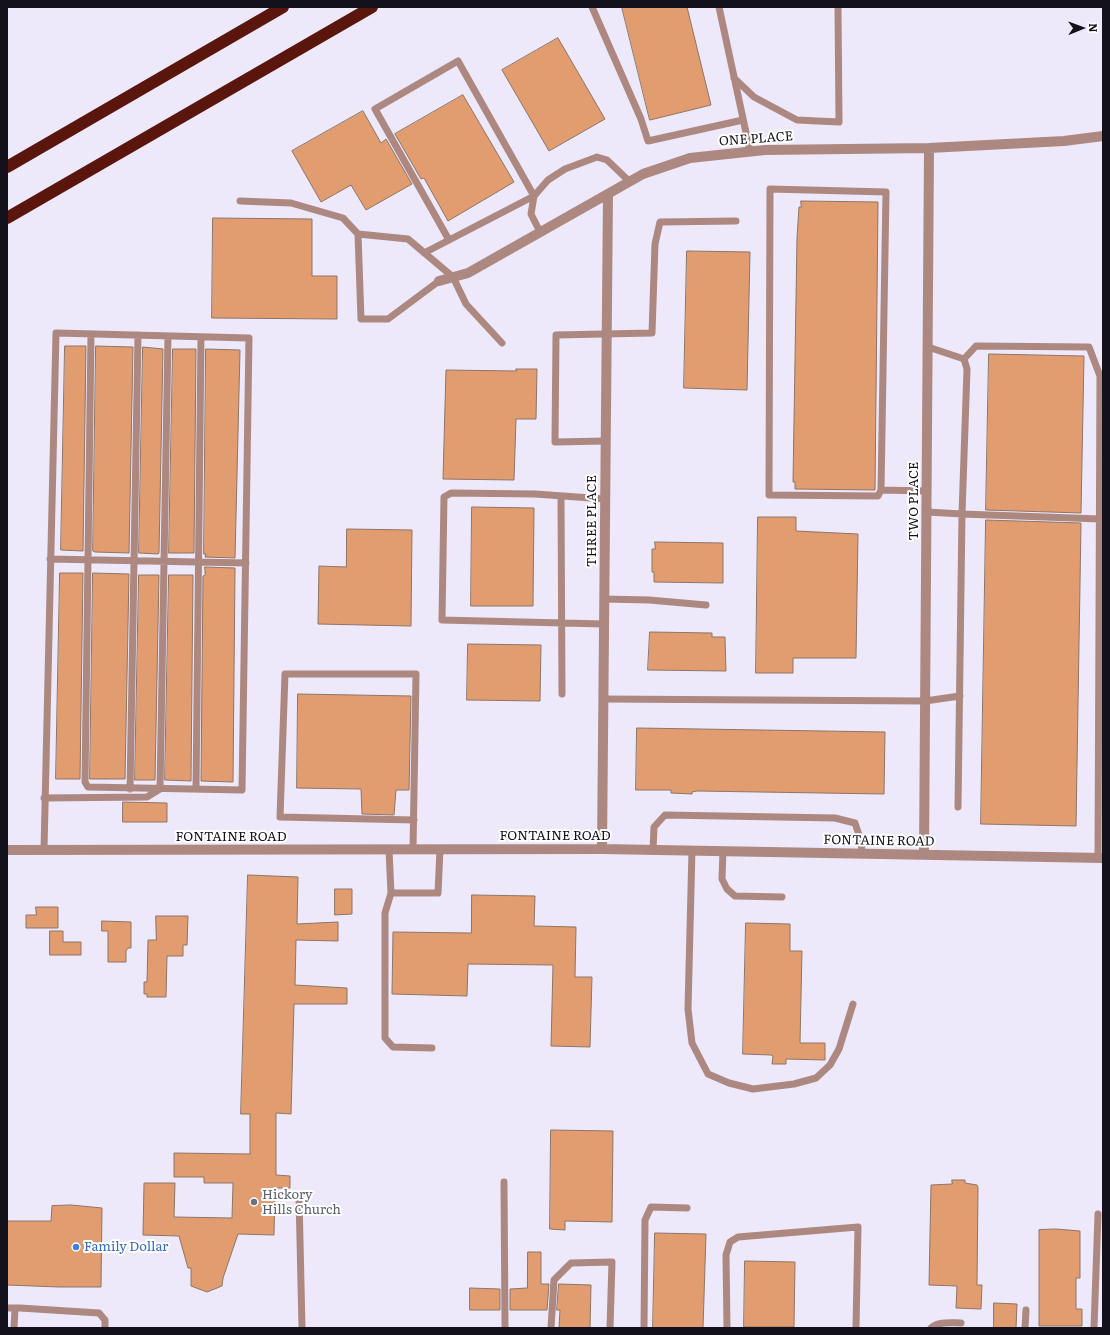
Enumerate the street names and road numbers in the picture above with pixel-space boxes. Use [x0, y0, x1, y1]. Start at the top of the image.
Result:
street label: ONE PLACE [718, 129, 794, 149]
street label: TWO PLACE [906, 462, 922, 540]
street label: THREE PLACE [584, 475, 600, 567]
street label: FONTAINE ROAD [499, 828, 611, 844]
street label: FONTAINE ROAD [175, 829, 287, 845]
street label: FONTAINE ROAD [823, 832, 935, 850]

